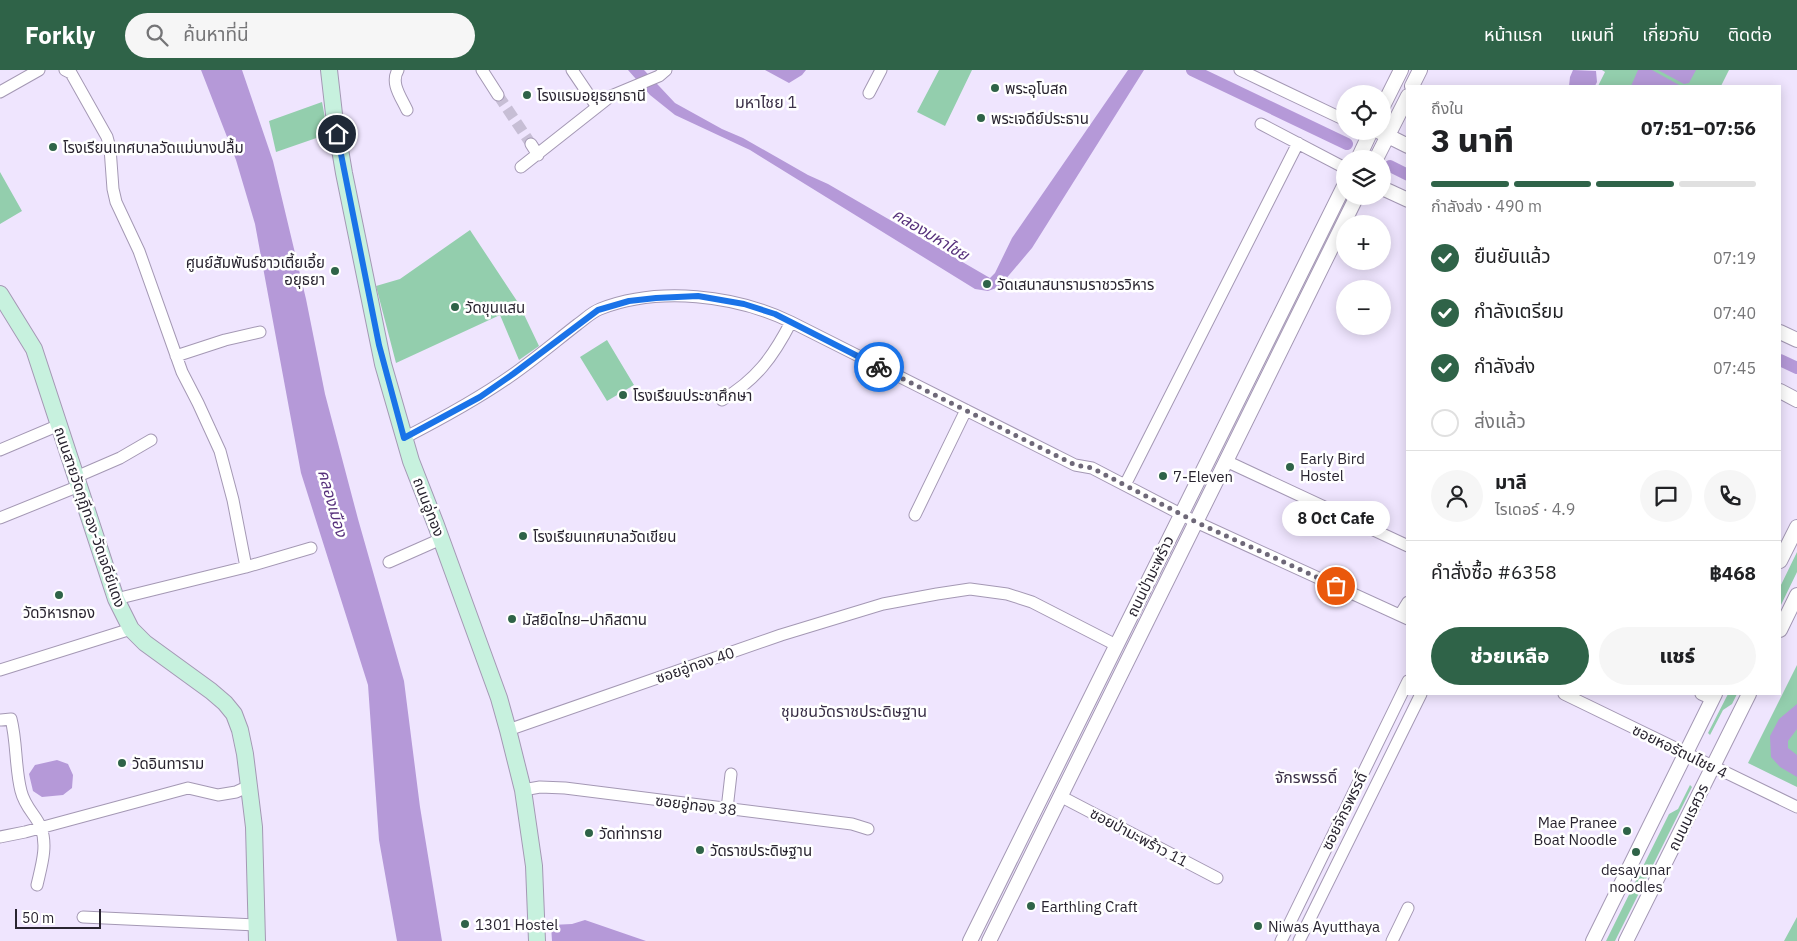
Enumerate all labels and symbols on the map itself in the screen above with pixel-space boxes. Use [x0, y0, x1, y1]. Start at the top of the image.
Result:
place label: พระอุโบสถ [1005, 79, 1068, 98]
marker: พระอุโบสถ [989, 82, 1001, 94]
place label: โรงแรมอยุธยาธานี [537, 86, 646, 105]
marker: โรงแรมอยุธยาธานี [521, 89, 533, 101]
district label: มหาไชย 1 [735, 92, 797, 112]
place label: พระเจดีย์ประธาน [991, 109, 1089, 128]
marker: พระเจดีย์ประธาน [975, 112, 987, 124]
pin [316, 113, 358, 155]
place label: โรงเรียนเทศบาลวัดแม่นางปลื้ม [63, 137, 244, 157]
marker: โรงเรียนเทศบาลวัดแม่นางปลื้ม [47, 141, 59, 153]
water label: คลองมหาไชย [889, 203, 974, 265]
place label: ศูนย์สัมพันธ์ชาวเตี้ยเอี้ย อยุธยา [186, 252, 325, 289]
marker: ศูนย์สัมพันธ์ชาวเตี้ยเอี้ย อยุธยา [329, 265, 341, 277]
place label: วัดเสนาสนารามราชวรวิหาร [997, 275, 1154, 294]
marker: วัดเสนาสนารามราชวรวิหาร [981, 278, 993, 290]
place label: วัดขุนแสน [465, 298, 525, 317]
marker: วัดขุนแสน [449, 301, 461, 313]
courier [854, 342, 904, 392]
place label: โรงเรียนประชาศึกษา [633, 386, 752, 405]
marker: โรงเรียนประชาศึกษา [617, 389, 629, 401]
street label: ถนนสายวัดกุฎีทอง-วัดเจดีย์แดง [50, 424, 130, 610]
place label: Early Bird Hostel [1300, 449, 1365, 485]
marker: Early Bird Hostel [1284, 461, 1296, 473]
water label: คลองเมือง [314, 467, 353, 540]
place label: 7-Eleven [1173, 467, 1233, 486]
marker: 7-Eleven [1157, 470, 1169, 482]
street label: ถนนอู่ทอง [409, 475, 449, 539]
callout: 8 Oct Cafe [1282, 501, 1390, 536]
place label: โรงเรียนเทศบาลวัดเขียน [533, 527, 676, 546]
marker: โรงเรียนเทศบาลวัดเขียน [517, 530, 529, 542]
street label: ถนนป่ามะพร้าว [1122, 532, 1178, 620]
pin [1315, 565, 1357, 607]
marker: วัดวิหารทอง [53, 589, 65, 601]
place label: วัดวิหารทอง [23, 603, 95, 622]
place label: มัสยิดไทย–ปากิสตาน [522, 610, 647, 629]
marker: มัสยิดไทย–ปากิสตาน [506, 613, 518, 625]
street label: ซอยอู่ทอง 40 [653, 643, 737, 687]
district label: ชุมชนวัดราชประดิษฐาน [781, 701, 927, 721]
street label: ซอยหอรัตนไชย 4 [1629, 720, 1731, 782]
place label: วัดอินทาราม [132, 754, 204, 773]
marker: วัดอินทาราม [116, 757, 128, 769]
district label: จักรพรรดิ์ [1275, 767, 1337, 787]
street label: ซอยจักรพรรดิ์ [1317, 769, 1371, 853]
street label: ถนนนเรศวร [1664, 780, 1712, 854]
street label: ซอยอู่ทอง 38 [654, 791, 738, 819]
street label: ซอยป่ามะพร้าว 11 [1087, 803, 1191, 871]
place label: Mae Pranee Boat Noodle [1534, 813, 1617, 849]
place label: วัดท่าทราย [599, 824, 662, 843]
marker: Mae Pranee Boat Noodle [1621, 825, 1633, 837]
marker: วัดท่าทราย [583, 827, 595, 839]
place label: วัดราชประดิษฐาน [710, 841, 812, 860]
marker: วัดราชประดิษฐาน [694, 844, 706, 856]
marker: desayunar noodles [1630, 846, 1642, 858]
place label: desayunar noodles [1601, 860, 1672, 896]
place label: Earthling Craft [1041, 897, 1138, 916]
marker: Earthling Craft [1025, 900, 1037, 912]
scale bar [15, 906, 101, 929]
place label: 1301 Hostel [475, 915, 558, 934]
place label: Niwas Ayutthaya [1268, 917, 1380, 936]
marker: 1301 Hostel [459, 918, 471, 930]
marker: Niwas Ayutthaya [1252, 920, 1264, 932]

